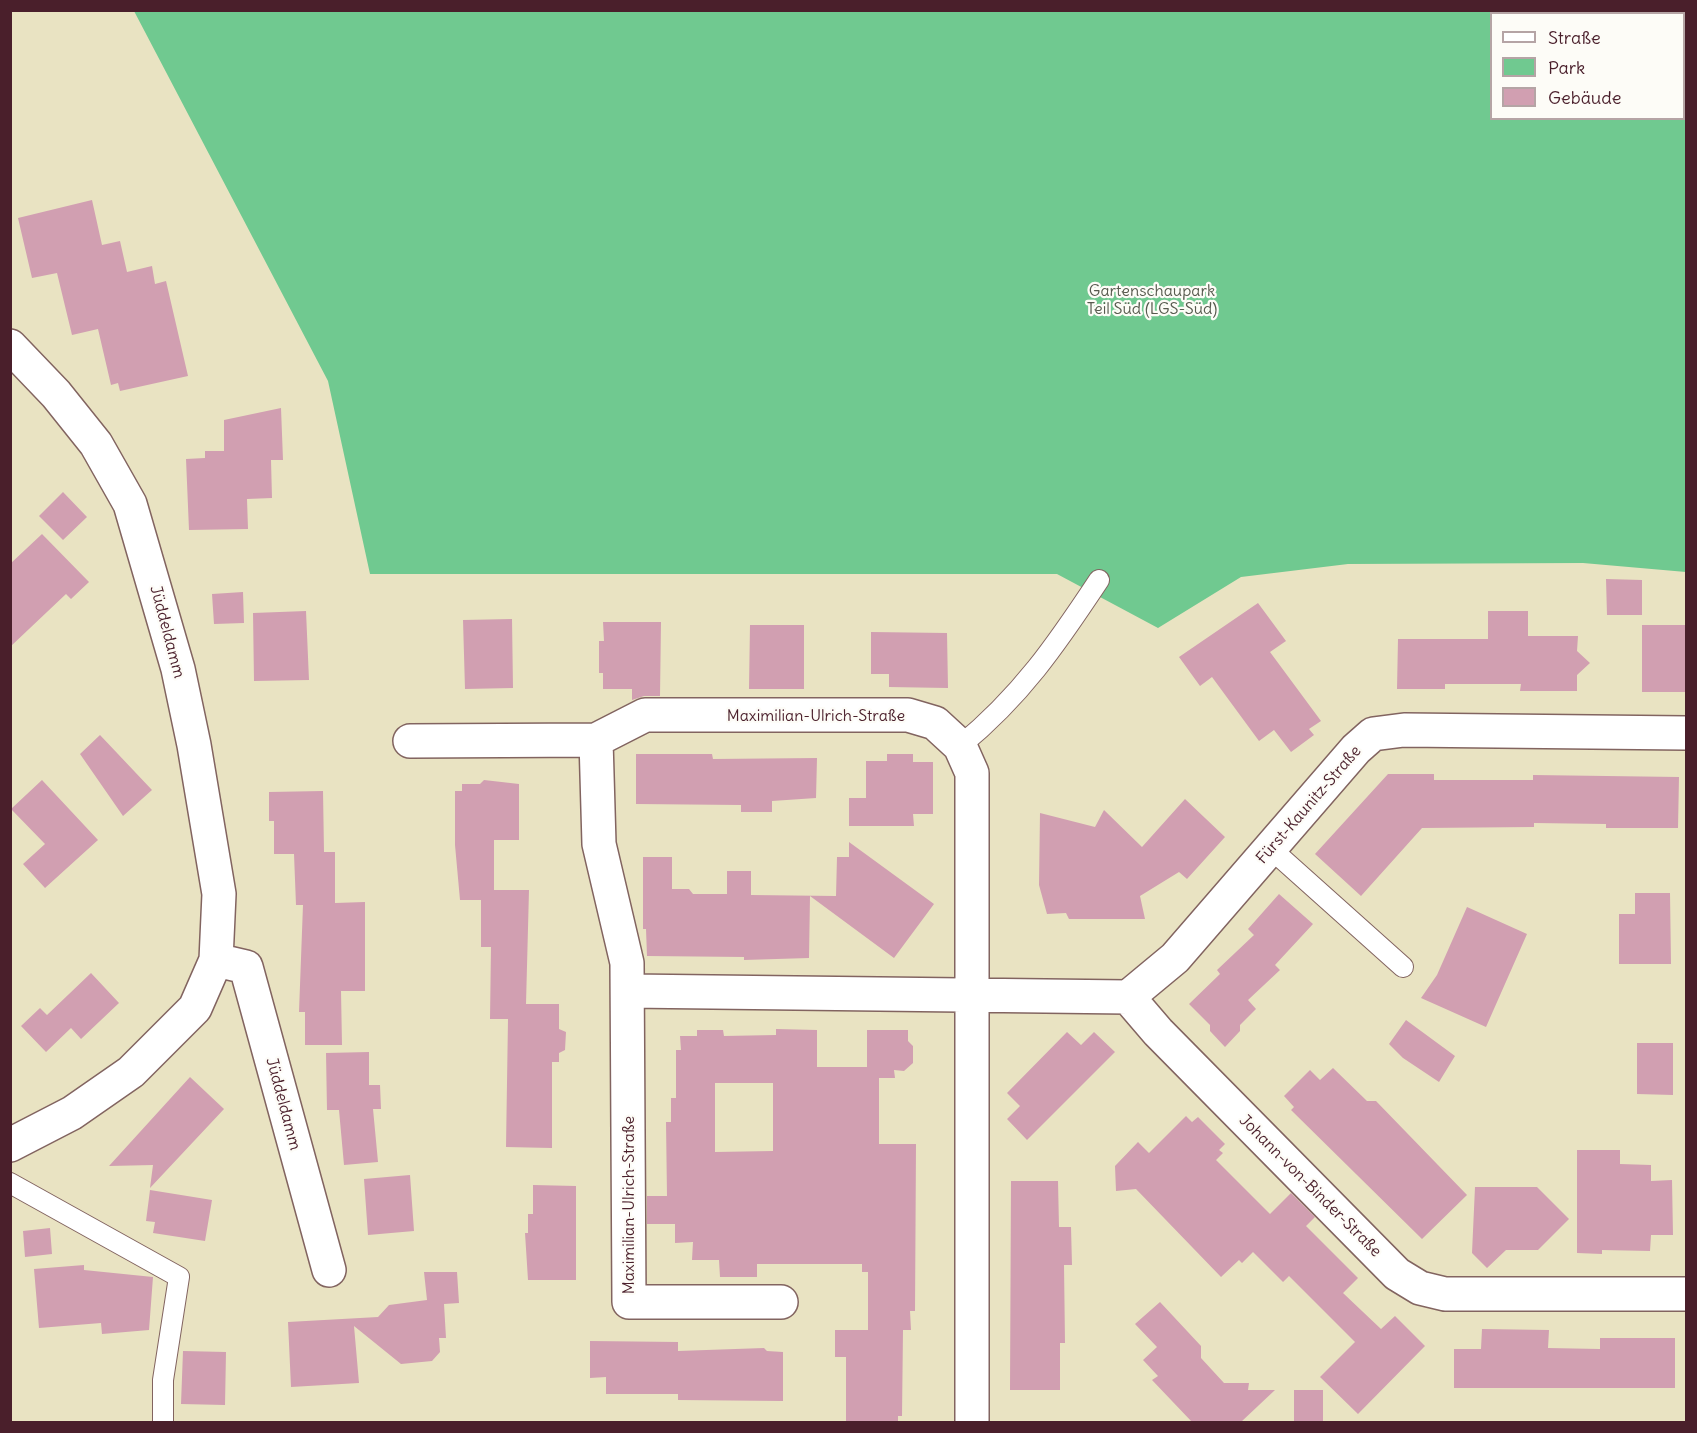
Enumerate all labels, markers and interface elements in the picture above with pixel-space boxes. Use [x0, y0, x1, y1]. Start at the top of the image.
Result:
legend [1490, 12, 1685, 120]
text: Straße [1548, 26, 1601, 49]
text: Park [1548, 56, 1585, 79]
text: Gebäude [1548, 86, 1621, 109]
park label: Gartenschaupark Teil Süd (LGS-Süd) [1087, 281, 1217, 319]
street label: Jüddeldamm [145, 584, 189, 680]
street label: Maximilian-Ulrich-Straße [727, 706, 905, 726]
street label: Fürst-Kaunitz-Straße [1252, 742, 1366, 868]
street label: Jüddeldamm [261, 1056, 305, 1152]
street label: Johann-von-Binder-Straße [1235, 1111, 1385, 1261]
street label: Maximilian-Ulrich-Straße [619, 1116, 639, 1294]

